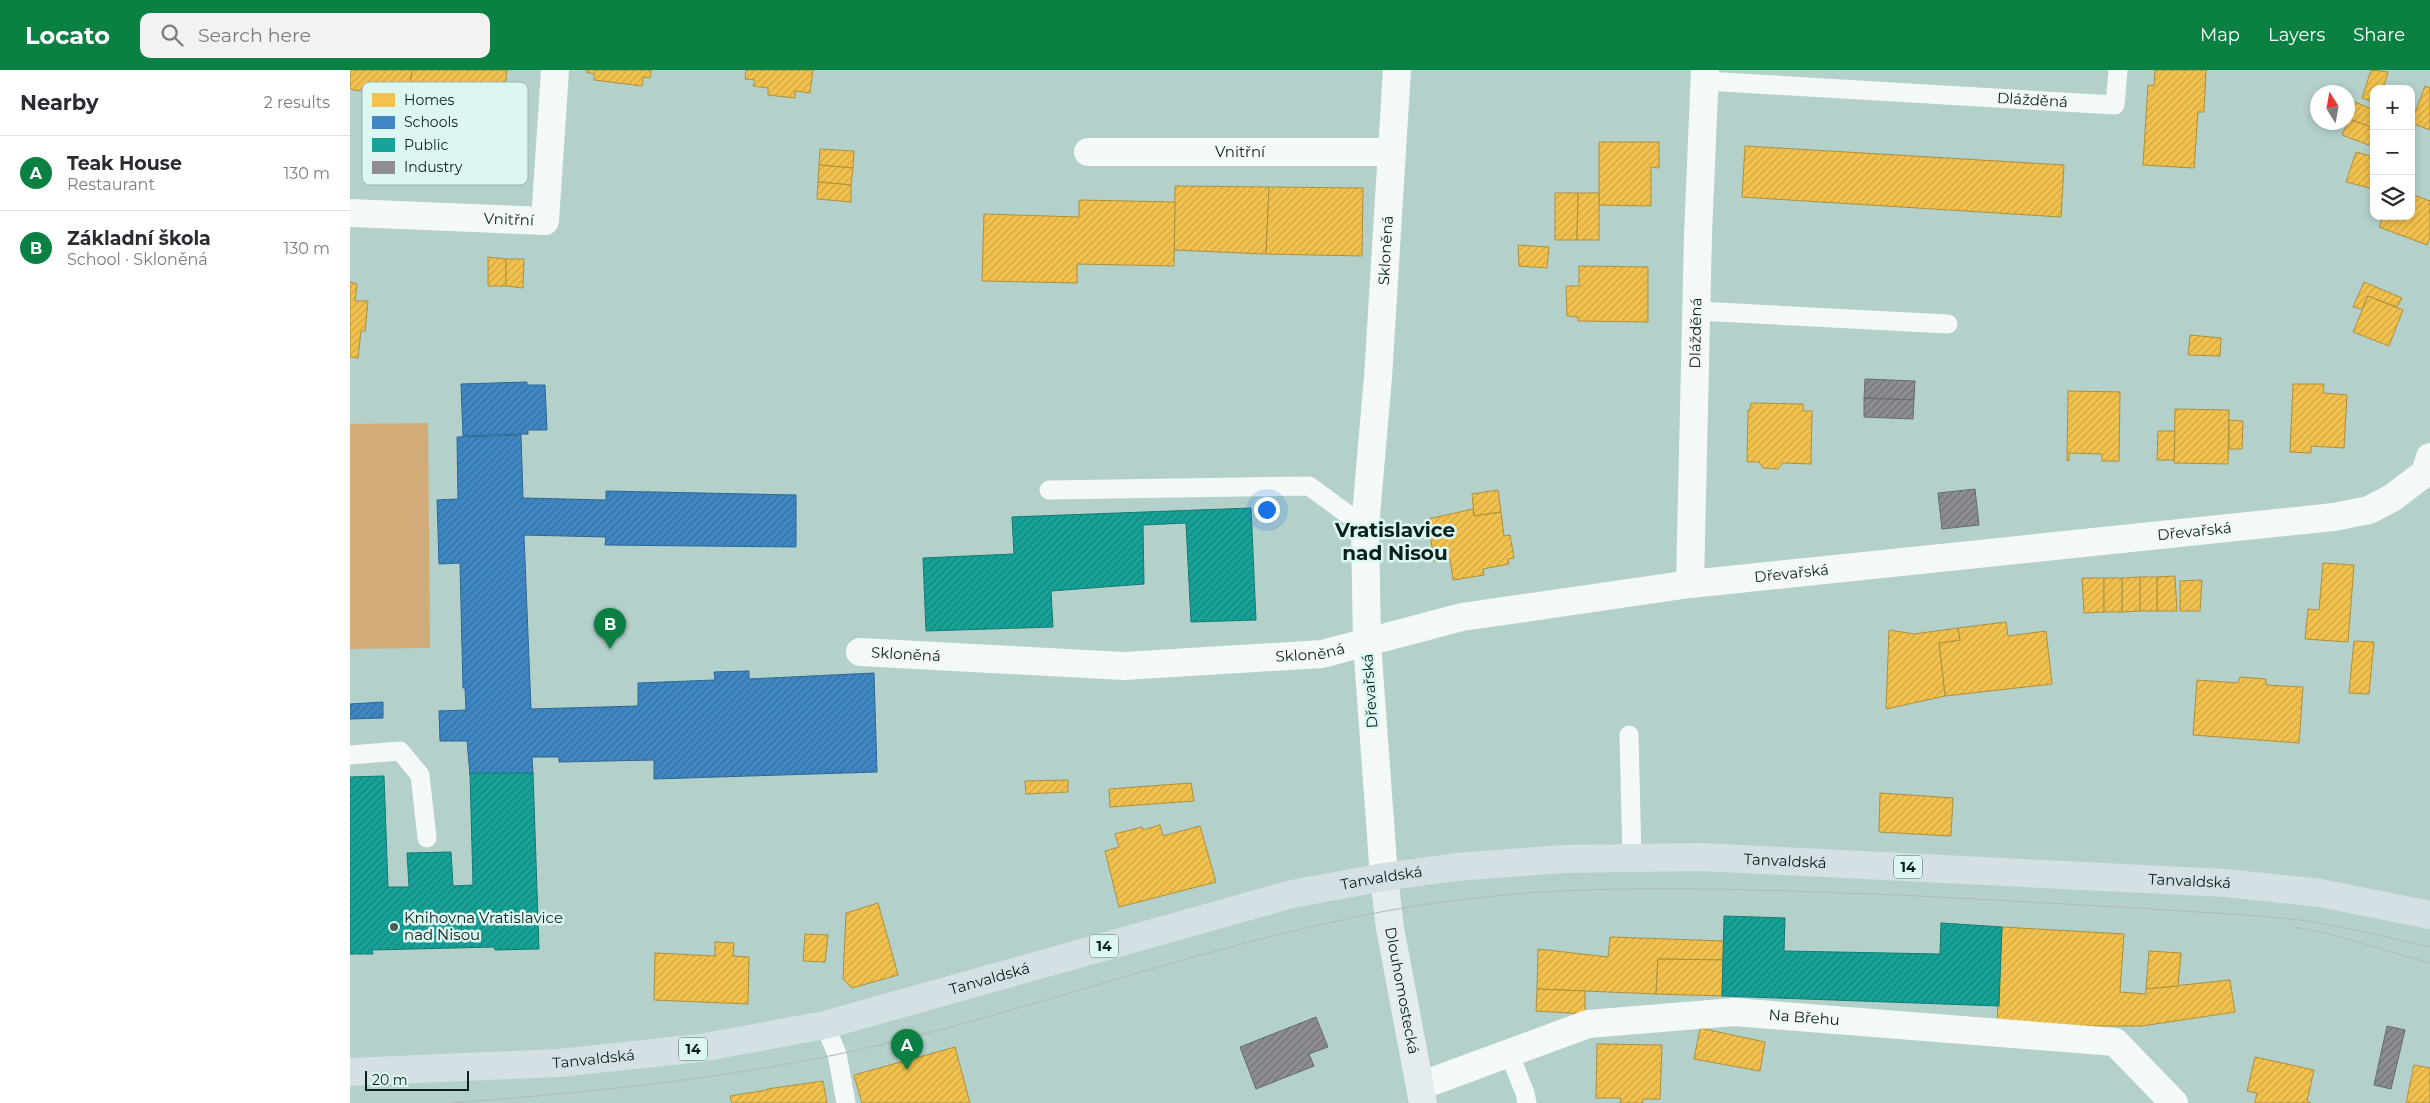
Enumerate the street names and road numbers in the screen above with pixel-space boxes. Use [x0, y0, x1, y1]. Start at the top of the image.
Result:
street label: Dlážděná [1996, 88, 2069, 111]
street label: Vnitřní [1215, 142, 1266, 161]
street label: Vnitřní [483, 208, 535, 230]
street label: Skloněná [1374, 215, 1397, 286]
street label: Dlážděná [1685, 297, 1706, 369]
street label: Dřevařská [2156, 518, 2233, 544]
street label: Dřevařská [1753, 560, 1830, 586]
street label: Skloněná [1275, 638, 1347, 666]
street label: Skloněná [871, 643, 941, 665]
street label: Dřevařská [1357, 653, 1382, 729]
street label: Tanvaldská [1743, 849, 1827, 872]
road number: 14 [1894, 856, 1922, 879]
street label: Tanvaldská [1339, 862, 1424, 894]
street label: Tanvaldská [2148, 869, 2232, 892]
street label: Dlouhomostecká [1381, 925, 1424, 1056]
road number: 14 [1090, 934, 1118, 958]
street label: Tanvaldská [947, 958, 1032, 999]
street label: Na Břehu [1768, 1005, 1841, 1029]
road number: 14 [679, 1038, 707, 1061]
street label: Tanvaldská [552, 1045, 636, 1072]

